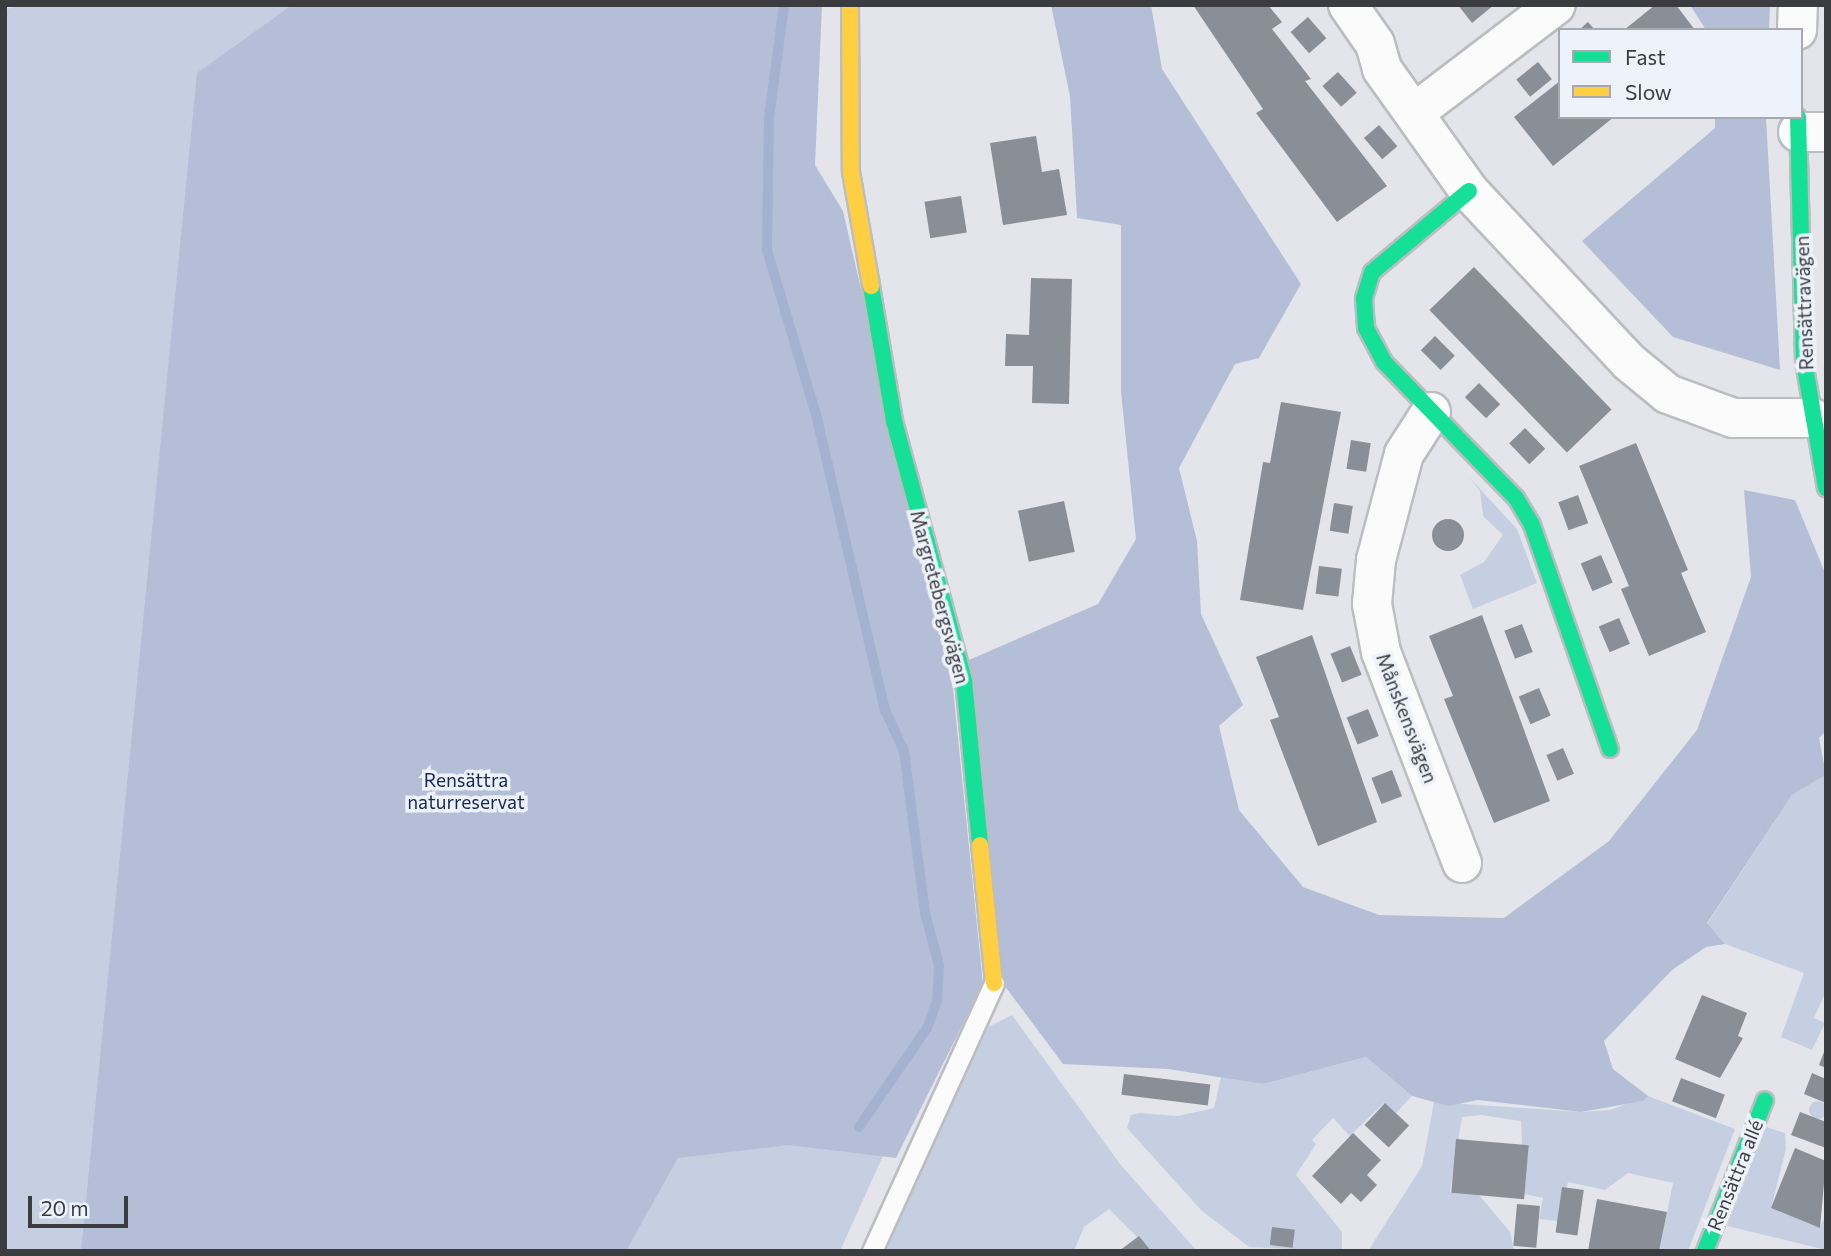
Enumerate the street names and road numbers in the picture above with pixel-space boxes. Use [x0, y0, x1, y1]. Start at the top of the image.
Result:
street label: Rensättravägen [1790, 235, 1818, 371]
street label: Margretebergsvägen [906, 508, 974, 686]
street label: Månskensvägen [1372, 650, 1442, 786]
street label: Rensättra allé [1702, 1116, 1768, 1234]

